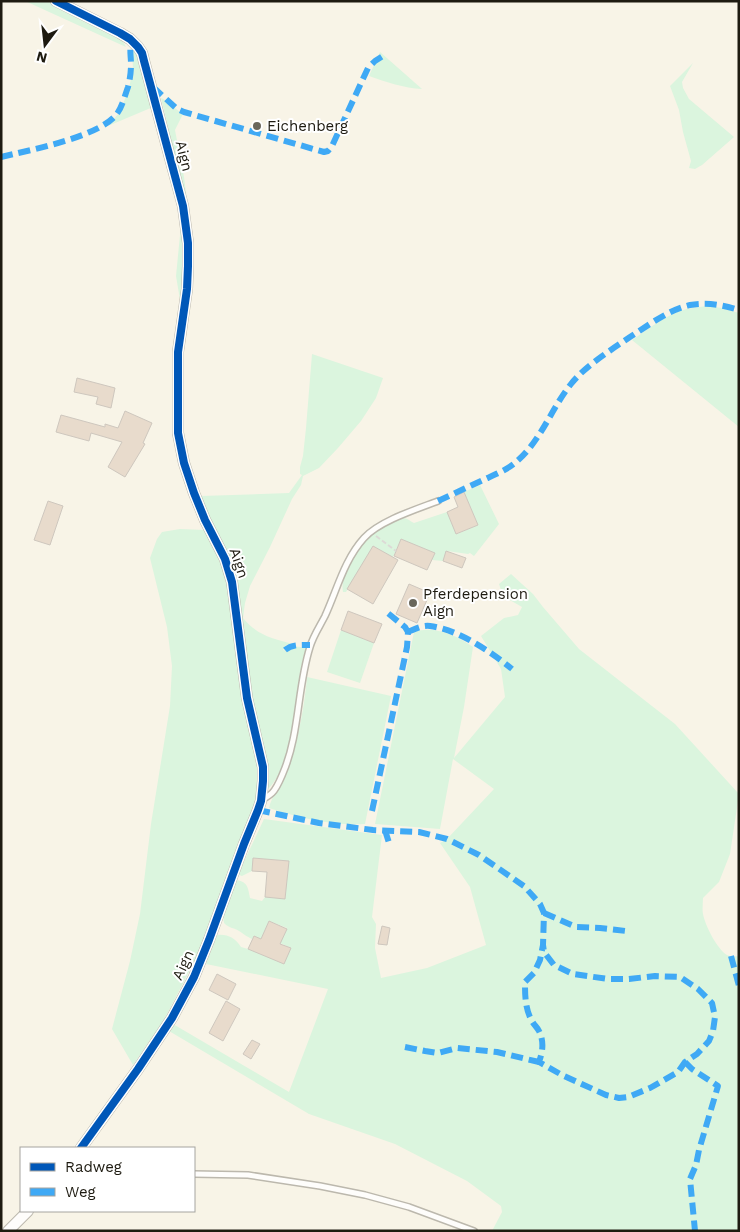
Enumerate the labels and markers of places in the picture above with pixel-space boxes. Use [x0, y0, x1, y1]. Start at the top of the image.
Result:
place label: Eichenberg [267, 117, 348, 135]
marker: Eichenberg [251, 120, 263, 132]
place label: Pferdepension Aign [423, 585, 528, 620]
marker: Pferdepension Aign [407, 597, 419, 609]

